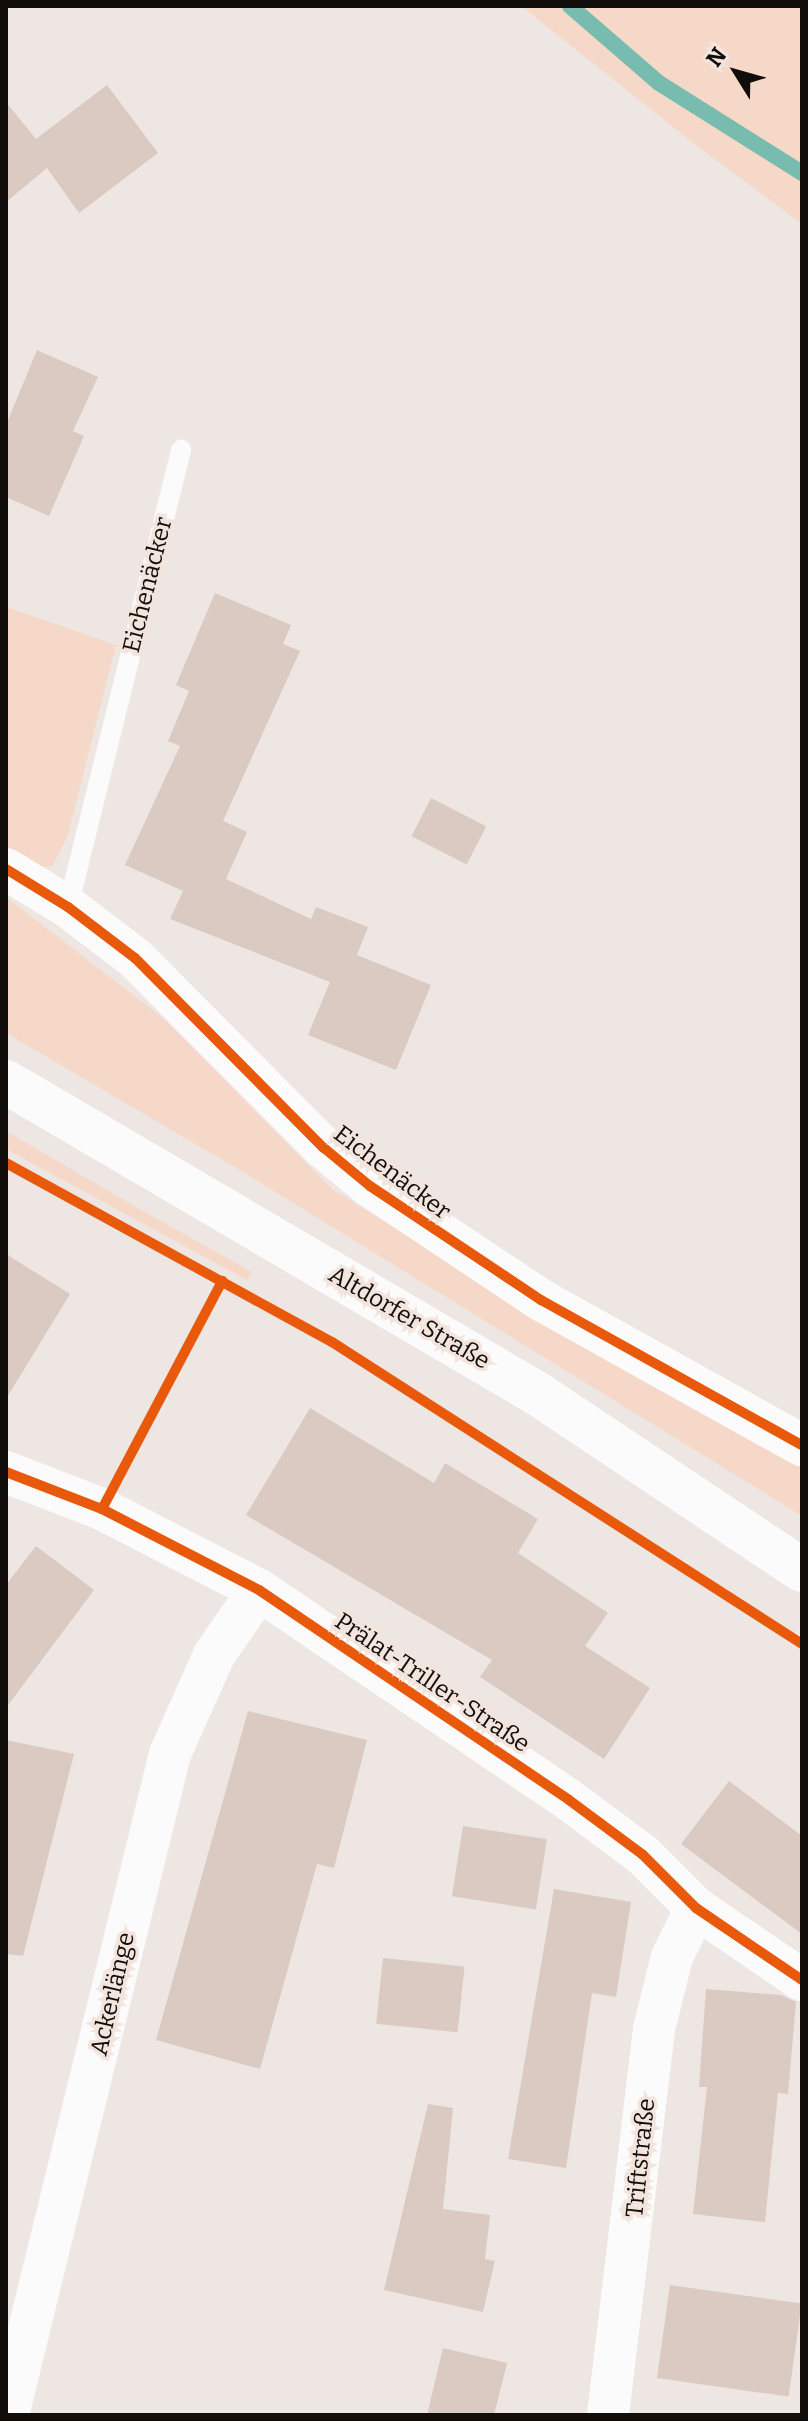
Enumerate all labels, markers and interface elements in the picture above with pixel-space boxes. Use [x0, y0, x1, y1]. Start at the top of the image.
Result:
north arrow [696, 32, 776, 112]
text: N [701, 42, 732, 72]
street label: Eichenäcker [117, 514, 179, 656]
street label: Eichenäcker [328, 1120, 456, 1226]
street label: Altdorfer Straße [323, 1260, 495, 1376]
street label: Prälat-Triller-Straße [329, 1607, 535, 1759]
street label: Ackerlänge [85, 1930, 141, 2058]
street label: Triftstraße [620, 2097, 662, 2219]

